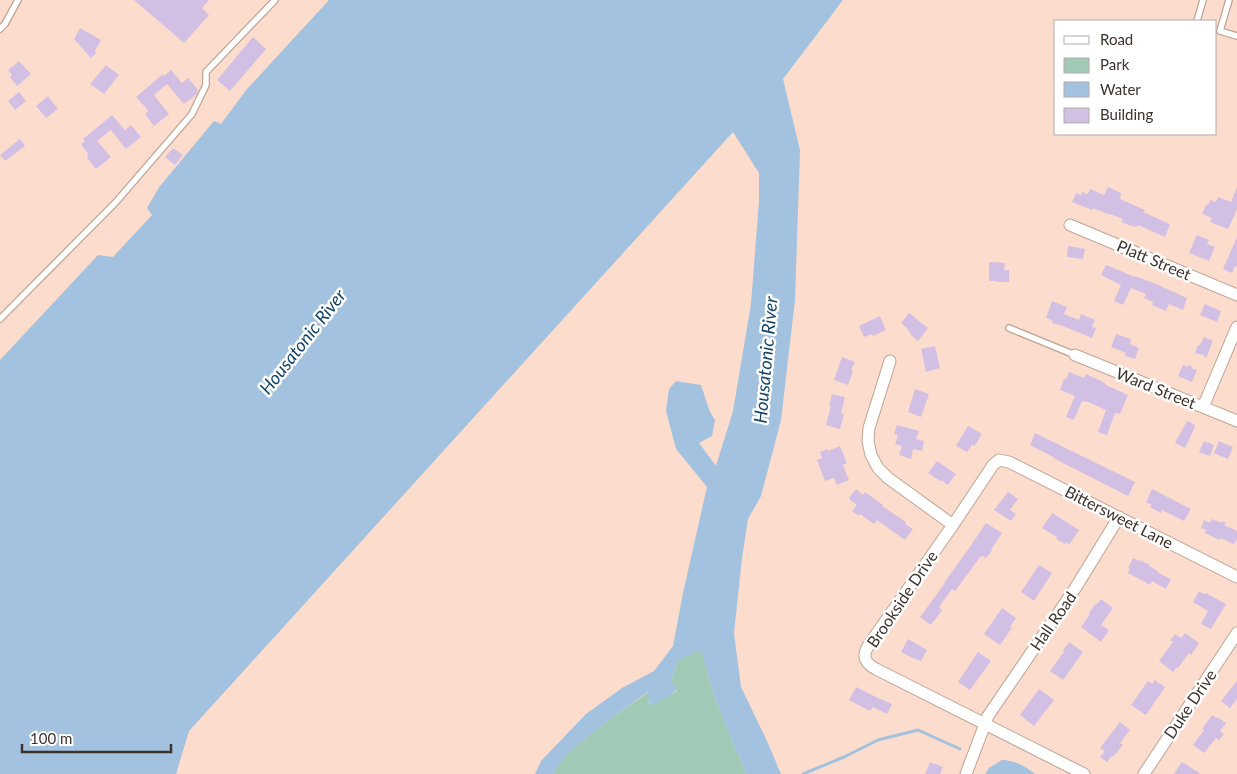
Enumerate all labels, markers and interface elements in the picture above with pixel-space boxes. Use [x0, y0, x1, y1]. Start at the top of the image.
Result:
legend [1054, 20, 1217, 135]
text: Road [1100, 30, 1133, 48]
text: Park [1100, 55, 1130, 73]
text: Water [1100, 80, 1141, 98]
text: Building [1100, 105, 1153, 123]
street label: Platt Street [1114, 235, 1194, 284]
water label: Housatonic River [254, 284, 351, 398]
water label: Housatonic River [749, 295, 782, 424]
street label: Ward Street [1114, 363, 1199, 412]
street label: Bittersweet Lane [1062, 481, 1176, 552]
street label: Brookside Drive [862, 547, 941, 651]
street label: Hall Road [1026, 588, 1080, 654]
street label: Duke Drive [1160, 666, 1220, 742]
scale bar [22, 722, 171, 754]
text: 100 m [30, 729, 72, 747]

